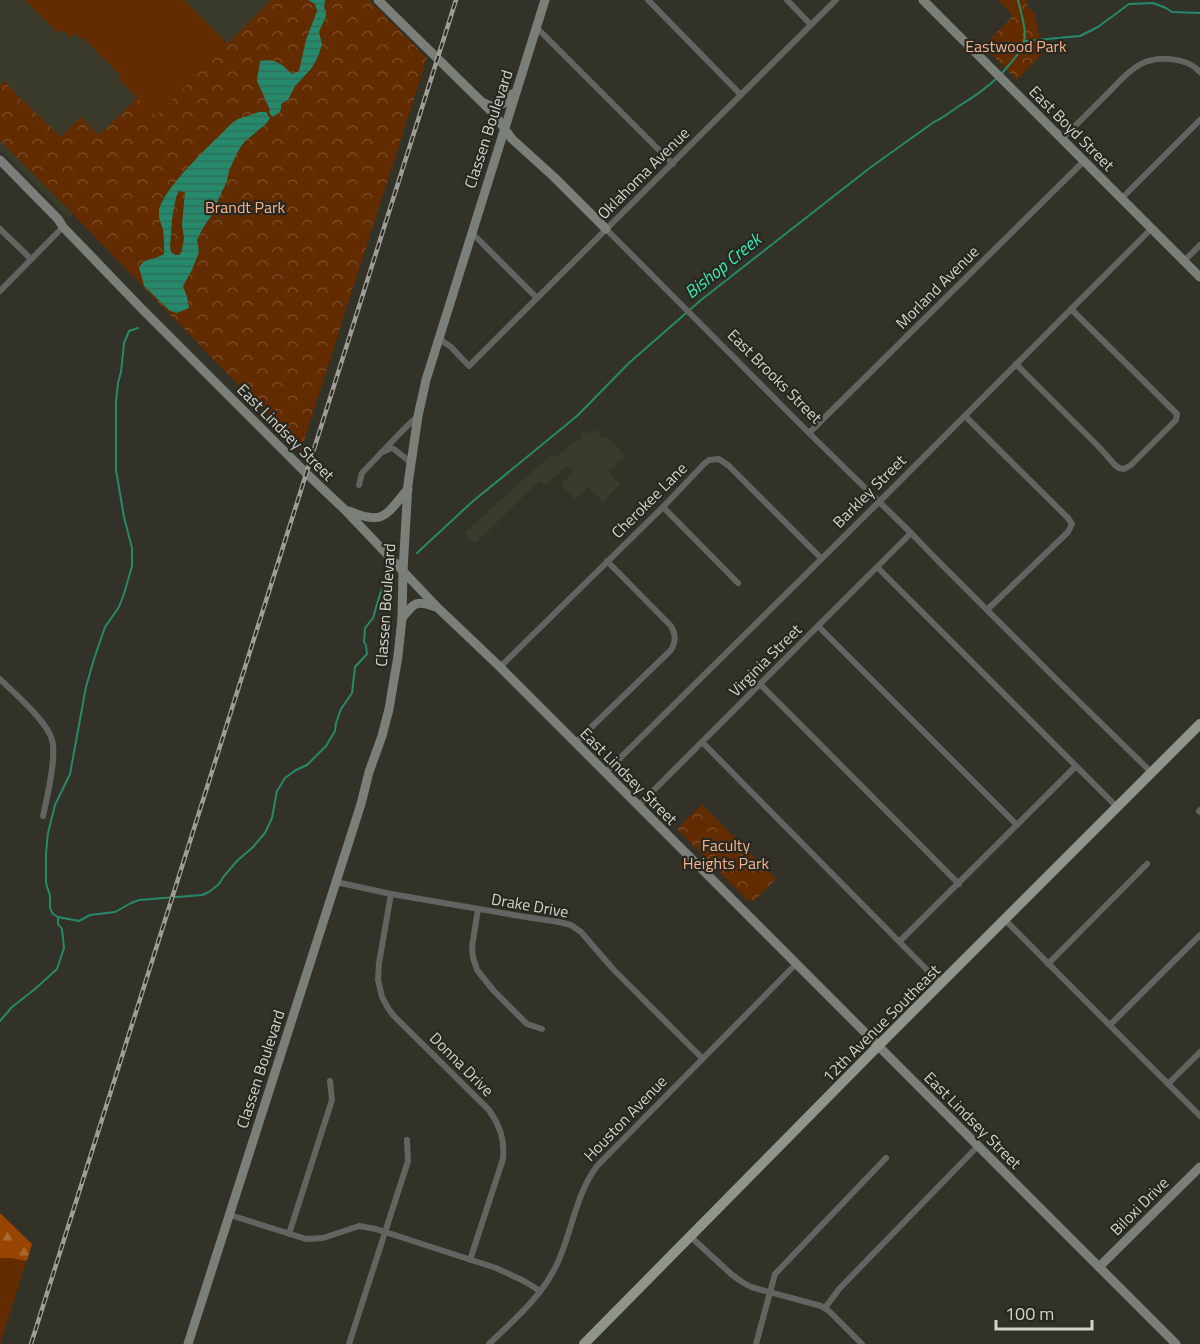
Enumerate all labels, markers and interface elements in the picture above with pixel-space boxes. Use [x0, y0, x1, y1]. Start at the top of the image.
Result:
park label: Eastwood Park [965, 34, 1067, 58]
street label: Classen Boulevard [458, 67, 518, 191]
street label: East Boyd Street [1024, 80, 1120, 176]
street label: Oklahoma Avenue [591, 121, 695, 225]
park label: Brandt Park [205, 195, 285, 219]
water label: Bishop Creek [679, 225, 768, 305]
street label: Morland Avenue [890, 240, 984, 334]
street label: East Brooks Street [722, 323, 828, 429]
street label: East Lindsey Street [232, 378, 341, 487]
street label: Barkley Street [827, 449, 911, 533]
street label: Cherokee Lane [606, 457, 692, 543]
street label: Classen Boulevard [369, 543, 401, 667]
street label: Virginia Street [723, 618, 807, 702]
street label: East Lindsey Street [575, 722, 684, 831]
park label: Faculty Heights Park [683, 833, 769, 875]
street label: Drake Drive [490, 886, 570, 924]
street label: 12th Avenue Southeast [817, 958, 946, 1087]
street label: Classen Boulevard [230, 1007, 290, 1131]
street label: Donna Drive [424, 1026, 500, 1102]
street label: East Lindsey Street [919, 1066, 1028, 1175]
street label: Houston Avenue [578, 1070, 672, 1166]
street label: Biloxi Drive [1104, 1171, 1174, 1241]
scale bar [996, 1293, 1092, 1331]
text: 100 m [1005, 1300, 1054, 1327]

